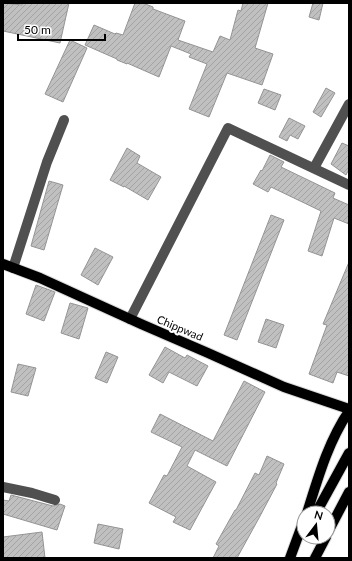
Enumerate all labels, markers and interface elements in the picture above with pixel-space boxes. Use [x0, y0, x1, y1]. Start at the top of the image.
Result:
scale bar [18, 16, 105, 42]
text: 50 m [24, 22, 51, 37]
street label: Chippwad [155, 312, 205, 343]
north arrow [296, 505, 336, 545]
text: N [313, 507, 325, 522]

